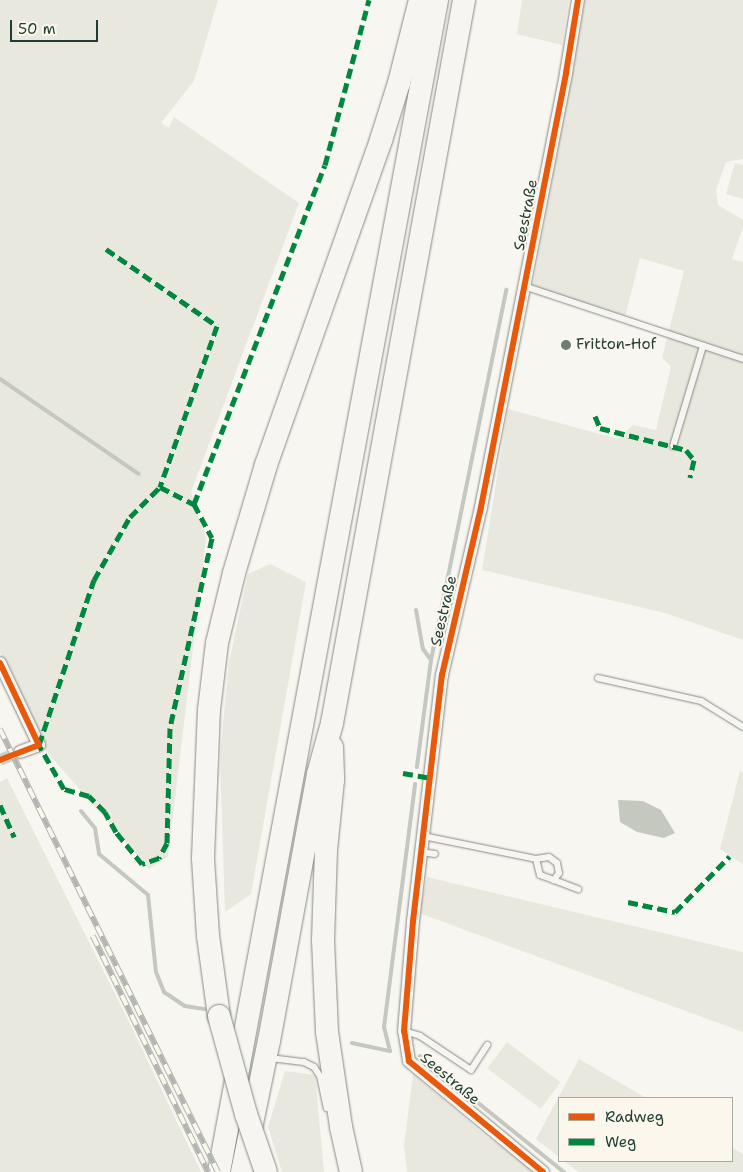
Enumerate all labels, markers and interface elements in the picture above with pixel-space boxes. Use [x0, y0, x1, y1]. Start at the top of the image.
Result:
scale bar [12, 10, 100, 42]
text: 50 m [18, 19, 56, 39]
street label: Seestraße [510, 178, 542, 252]
place label: Fritton-Hof [576, 336, 656, 354]
marker: Fritton-Hof [560, 339, 572, 351]
street label: Seestraße [427, 574, 461, 648]
street label: Seestraße [417, 1049, 483, 1109]
legend [558, 1097, 733, 1162]
text: Radweg [605, 1107, 664, 1127]
text: Weg [605, 1132, 636, 1152]

